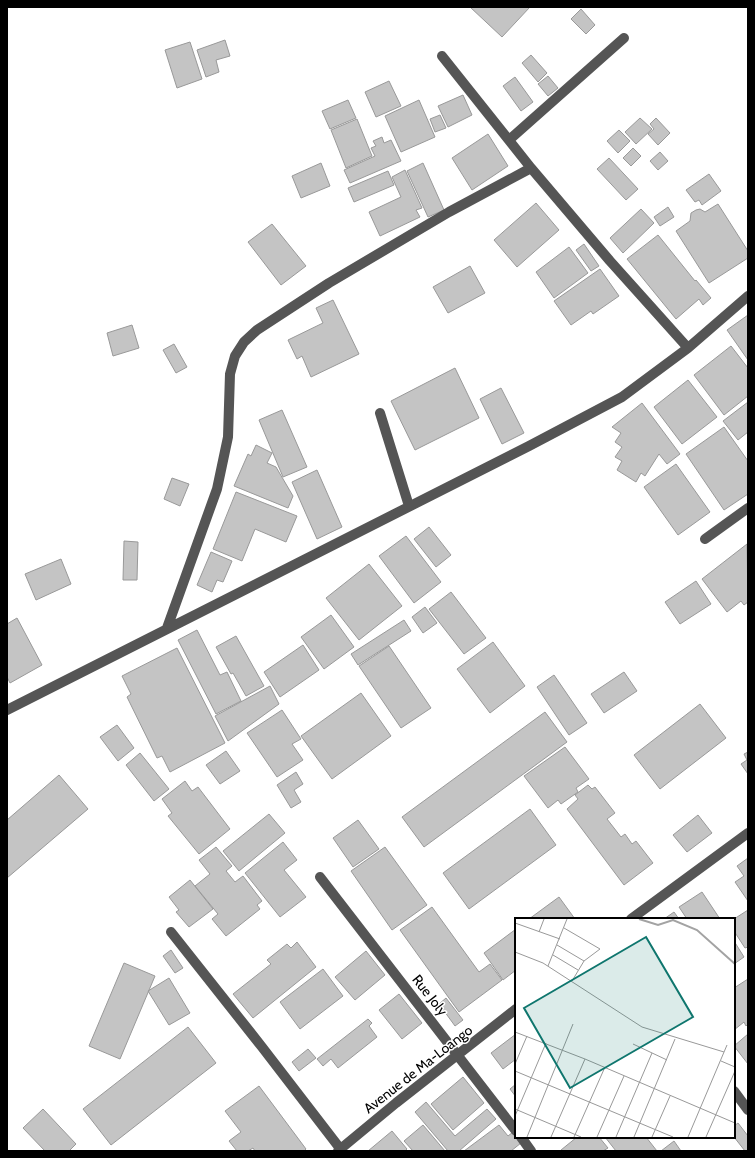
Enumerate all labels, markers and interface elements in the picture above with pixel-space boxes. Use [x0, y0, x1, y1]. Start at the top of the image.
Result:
inset map [515, 918, 735, 1138]
street label: Rue Joly [408, 971, 452, 1019]
street label: Avenue de Ma-Loango [360, 1021, 476, 1117]

